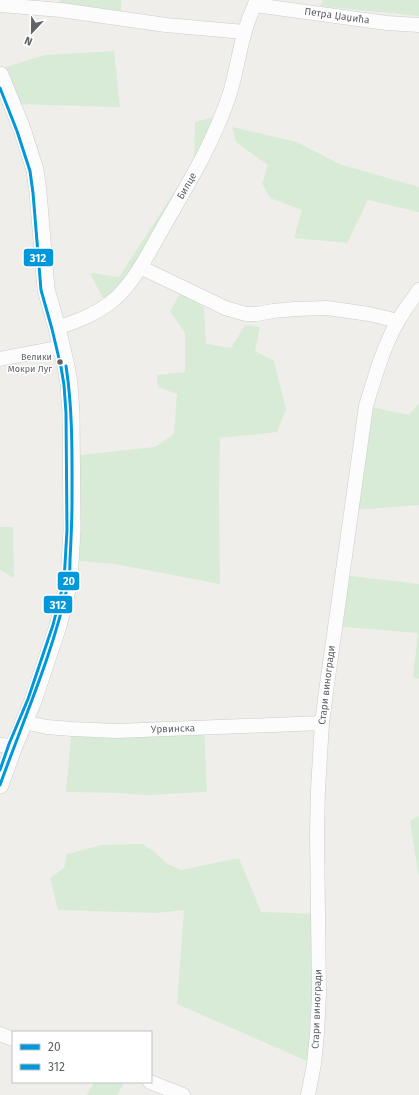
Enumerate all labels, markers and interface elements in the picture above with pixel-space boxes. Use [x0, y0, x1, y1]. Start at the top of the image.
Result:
street label: Петра Џаџића [304, 5, 370, 27]
north arrow [12, 12, 52, 52]
text: N [23, 33, 34, 48]
street label: Билце [175, 171, 199, 201]
line badge: 312 [23, 248, 54, 267]
text: 312 [29, 252, 46, 265]
place label: Велики Мокри Луг [8, 352, 52, 374]
marker: Велики Мокри Луг [55, 357, 65, 367]
line badge: 20 [57, 571, 80, 591]
text: 20 [63, 575, 76, 588]
line badge: 312 [43, 595, 73, 614]
text: 312 [49, 599, 66, 612]
street label: Стари виногради [316, 645, 338, 725]
street label: Урвинска [151, 722, 195, 736]
street label: Стари виногради [310, 969, 324, 1049]
legend [12, 1031, 152, 1083]
text: 20 [48, 1040, 61, 1054]
text: 312 [48, 1060, 65, 1074]

